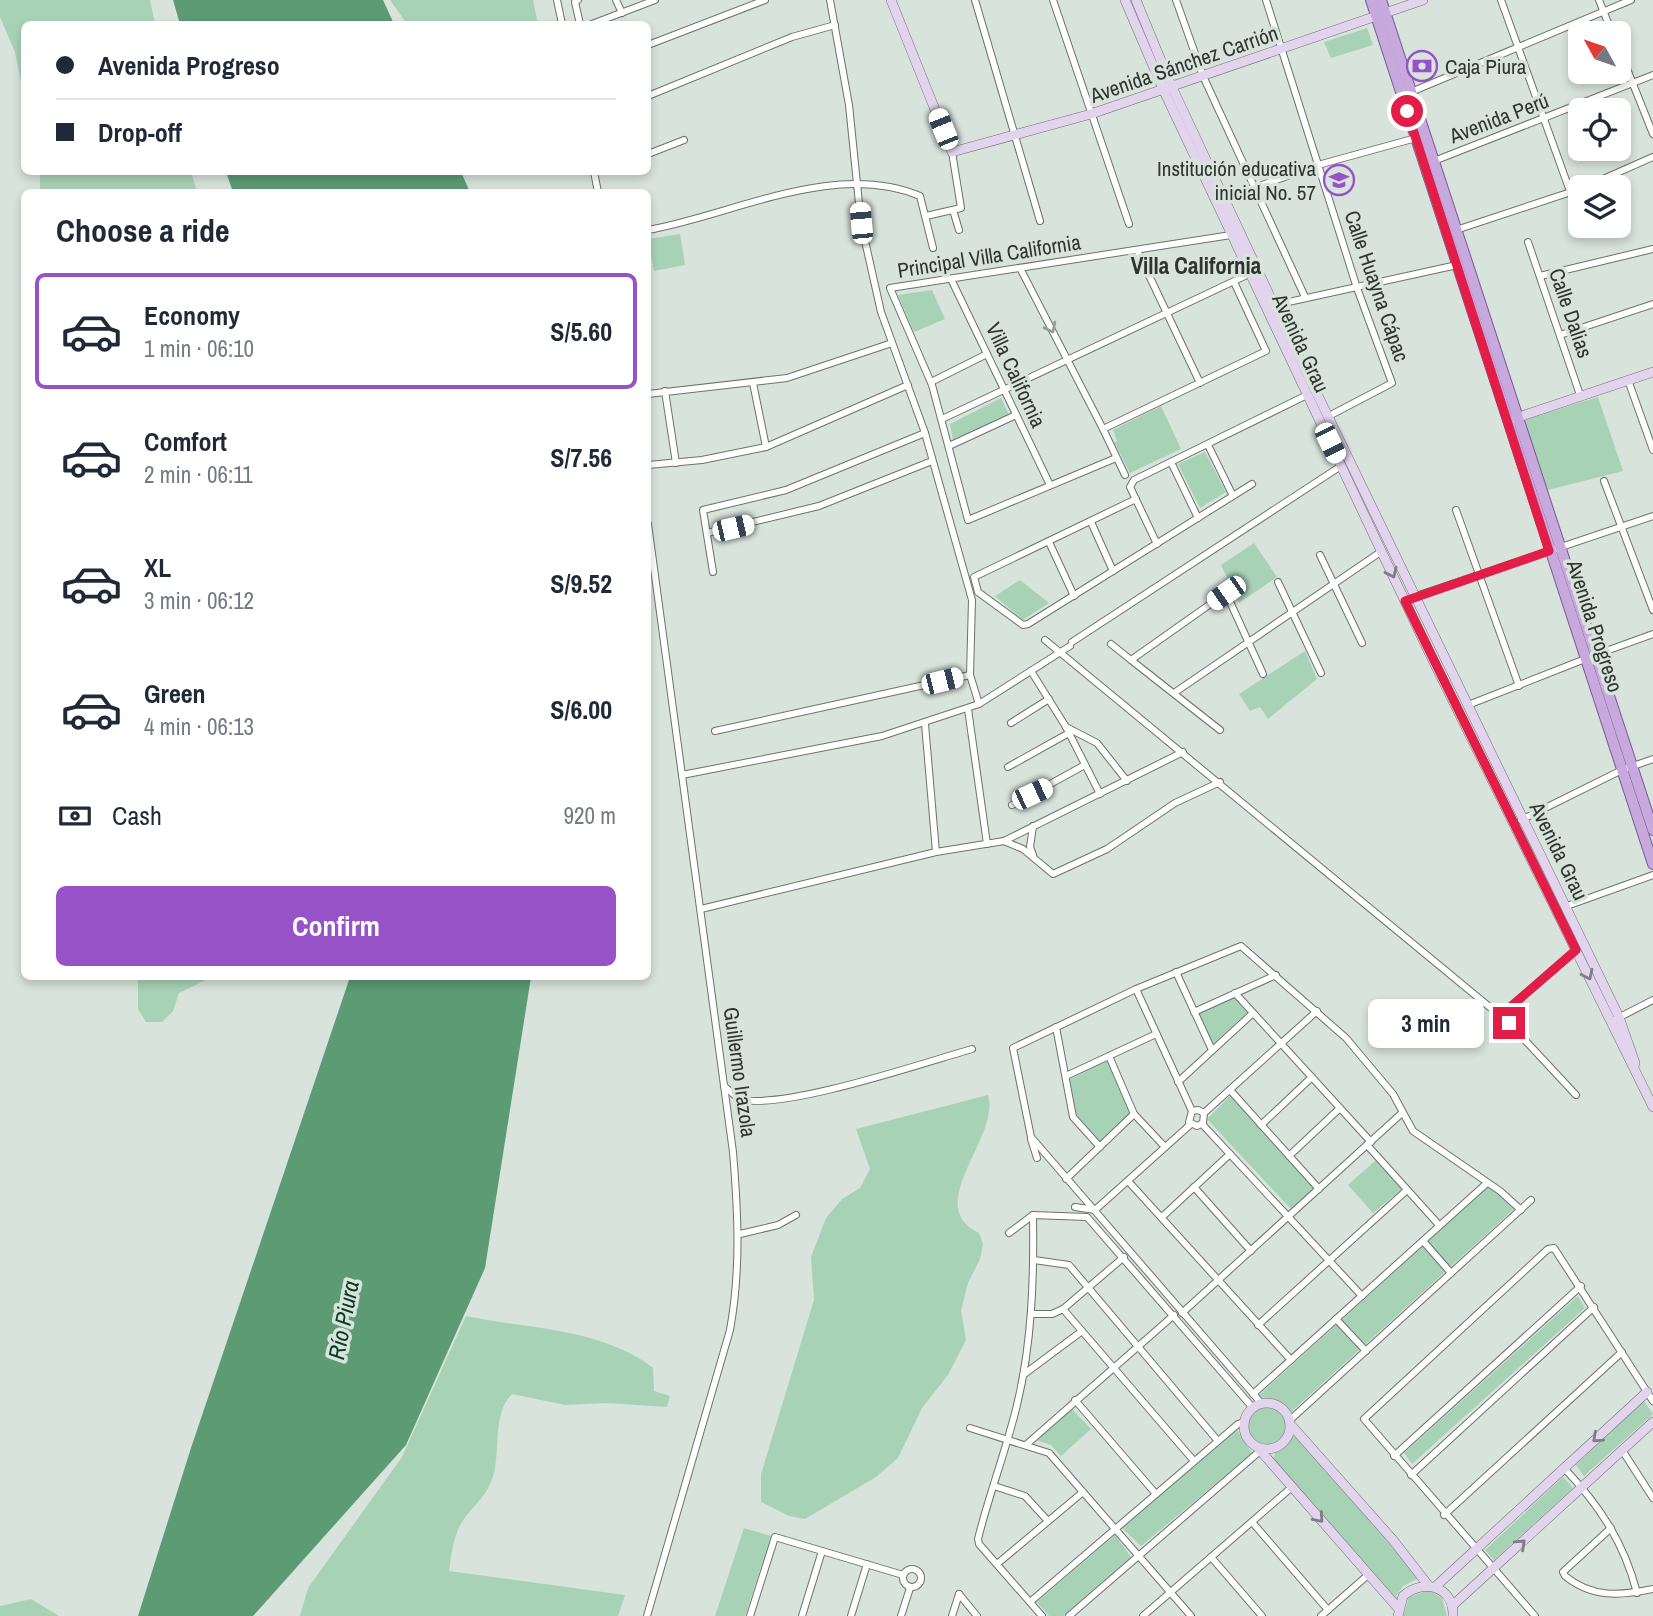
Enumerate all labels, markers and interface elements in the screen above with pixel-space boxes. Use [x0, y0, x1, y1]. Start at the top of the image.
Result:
street label: Avenida Sánchez Carrión [1085, 18, 1282, 110]
north arrow [1568, 21, 1631, 84]
map controls [1568, 21, 1631, 238]
text: Avenida Progreso [98, 48, 280, 83]
bank icon: Caja Piura [1405, 49, 1439, 83]
place label: Caja Piura [1445, 52, 1527, 81]
street label: Avenida Perú [1444, 86, 1553, 151]
route start [1391, 95, 1423, 127]
button: locate [1568, 98, 1631, 161]
car [926, 106, 961, 152]
text: Drop-off [98, 115, 182, 150]
place label: Institución educativa inicial No. 57 [1157, 154, 1316, 207]
school or university icon: Institución educativa inicial No. 57 [1322, 163, 1356, 197]
button: layers [1568, 175, 1631, 238]
car [849, 201, 874, 245]
street label: Calle Huayna Cápac [1338, 207, 1416, 365]
text: Choose a ride [56, 209, 230, 252]
street label: Principal Villa California [895, 227, 1083, 285]
district label: Villa California [1131, 250, 1262, 281]
street label: Calle Dalias [1542, 264, 1600, 362]
street label: Avenida Grau [1265, 288, 1337, 397]
text: Economy [144, 298, 240, 333]
icon: car [60, 300, 123, 363]
text: S/5.60 [550, 314, 612, 349]
street label: Villa California [979, 318, 1053, 433]
one-way arrow [1043, 321, 1056, 334]
text: 1 min · 06:10 [144, 333, 254, 364]
car [1312, 420, 1349, 466]
text: Comfort [144, 424, 227, 459]
icon: car [60, 426, 123, 489]
text: S/7.56 [550, 440, 612, 475]
text: 2 min · 06:11 [144, 459, 253, 490]
car [711, 513, 756, 543]
text: XL [144, 550, 171, 585]
icon: car [60, 552, 123, 615]
street label: Avenida Progreso [1560, 555, 1630, 696]
one-way arrow [1383, 565, 1397, 578]
text: S/9.52 [550, 566, 612, 601]
car [1203, 572, 1250, 614]
text: 3 min · 06:12 [144, 585, 254, 616]
car [920, 666, 965, 696]
text: Green [144, 676, 206, 711]
icon: car [60, 678, 123, 741]
text: S/6.00 [550, 692, 612, 727]
text: 4 min · 06:13 [144, 711, 254, 742]
car [1009, 776, 1056, 812]
street label: Avenida Grau [1522, 796, 1595, 905]
icon: cash [56, 797, 94, 835]
text: Cash [112, 798, 162, 833]
text: 920 m [564, 800, 616, 831]
button: Confirm [56, 886, 616, 966]
one-way arrow [1580, 968, 1594, 980]
callout: 3 min [1369, 998, 1484, 1048]
street label: Guillermo Irazola [717, 1005, 764, 1139]
route end [1493, 1007, 1525, 1039]
text: 3 min [1401, 1008, 1451, 1039]
water label: Río Piura [320, 1278, 366, 1362]
one-way arrow [1592, 1430, 1605, 1442]
one-way arrow [1311, 1510, 1323, 1523]
one-way arrow [1513, 1539, 1526, 1552]

